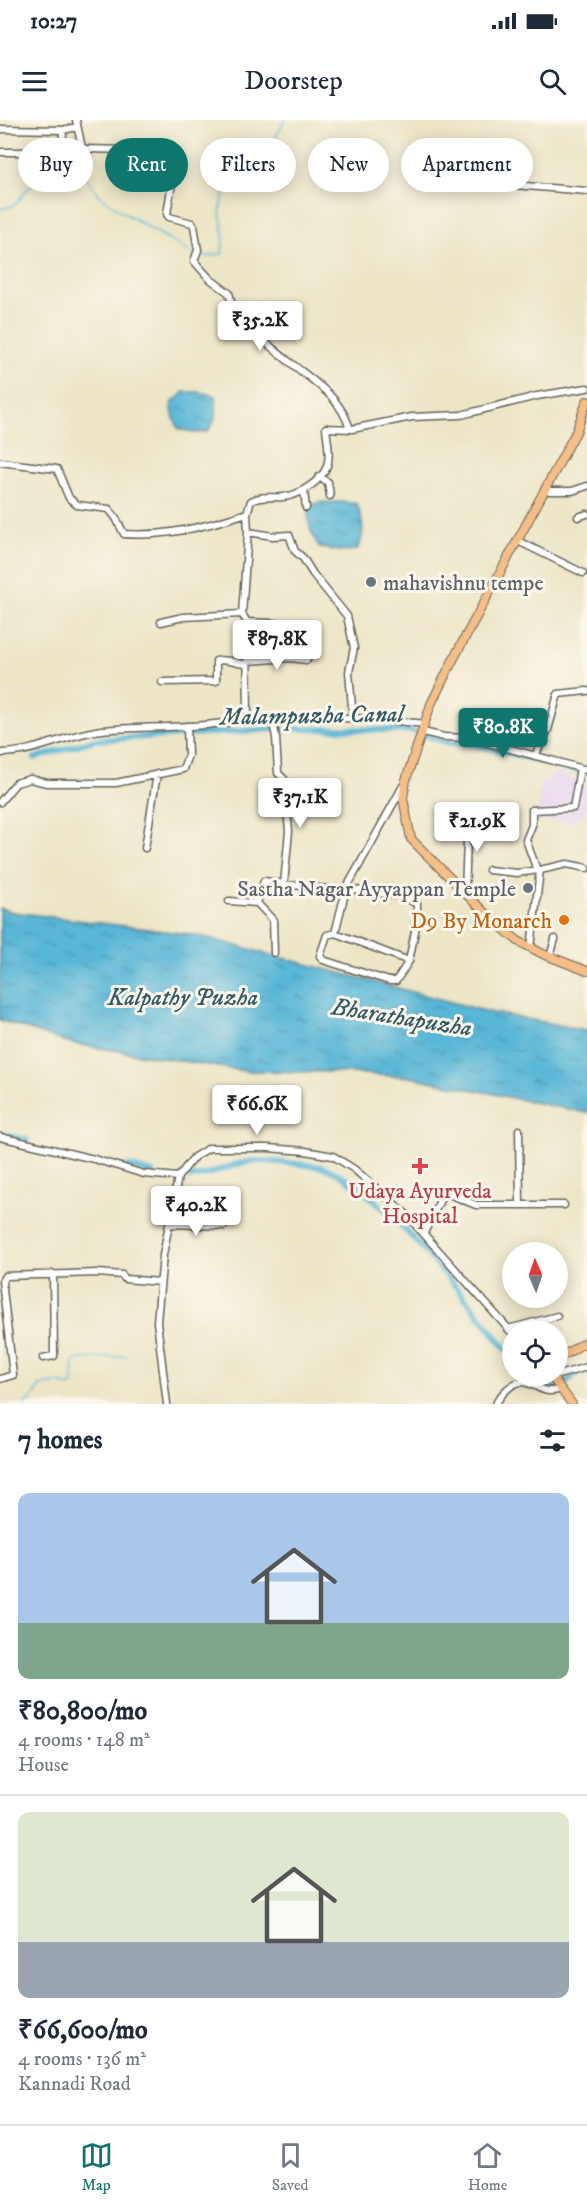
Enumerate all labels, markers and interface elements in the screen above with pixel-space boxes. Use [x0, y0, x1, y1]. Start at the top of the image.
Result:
text: 10:27 [30, 8, 77, 35]
text: Doorstep [244, 64, 343, 98]
icon: menu [18, 65, 51, 98]
icon: search [536, 65, 569, 98]
chip: Buy [18, 138, 93, 192]
chip: Rent [105, 138, 188, 192]
chip: Filters [200, 138, 296, 192]
chip: New [308, 138, 389, 192]
chip: Apartment [401, 138, 533, 192]
pin: ₹35.2K [211, 301, 309, 352]
text: ₹35.2K [232, 308, 288, 333]
place label: mahavishnu tempe [383, 570, 544, 597]
marker: mahavishnu tempe [364, 575, 378, 589]
pin: ₹87.8K [228, 620, 326, 671]
text: ₹87.8K [247, 627, 307, 652]
water label: Malampuzha Canal [218, 699, 407, 733]
pin: ₹80.8K [454, 708, 552, 759]
text: ₹80.8K [472, 715, 534, 740]
pin: ₹37.1K [251, 778, 349, 829]
text: ₹37.1K [272, 785, 328, 810]
pin: ₹21.9K [428, 802, 526, 853]
text: ₹21.9K [448, 809, 506, 834]
place label: Sastha Nagar Ayyappan Temple [237, 876, 516, 903]
marker: Sastha Nagar Ayyappan Temple [521, 881, 535, 895]
place label: D9 By Monarch [410, 908, 552, 935]
marker: D9 By Monarch [557, 913, 571, 927]
water label: Kalpathy Puzha [107, 983, 258, 1013]
water label: Bharathapuzha [329, 992, 474, 1044]
pin: ₹66.6K [208, 1085, 306, 1136]
text: ₹66.6K [226, 1092, 288, 1117]
marker: Udaya Ayurveda Hospital [411, 1157, 429, 1175]
place label: Udaya Ayurveda Hospital [348, 1178, 492, 1230]
pin: ₹40.2K [147, 1186, 245, 1237]
text: ₹40.2K [165, 1193, 227, 1218]
north arrow [502, 1242, 568, 1308]
map controls [502, 1242, 568, 1386]
button: locate [502, 1320, 568, 1386]
text: 7 homes [18, 1424, 102, 1457]
icon: filters [536, 1424, 569, 1457]
icon: home [240, 1532, 348, 1640]
text: ₹80,800/mo [18, 1695, 147, 1728]
text: 4 rooms · 148 m² [18, 1728, 150, 1753]
text: House [18, 1753, 69, 1778]
icon: home [240, 1851, 348, 1959]
text: ₹66,600/mo [18, 2014, 148, 2047]
text: 4 rooms · 136 m² [18, 2047, 146, 2072]
text: Kannadi Road [18, 2072, 131, 2097]
tab: Map [80, 2139, 113, 2195]
tab: Saved [272, 2139, 309, 2195]
tab: Home [468, 2139, 507, 2195]

